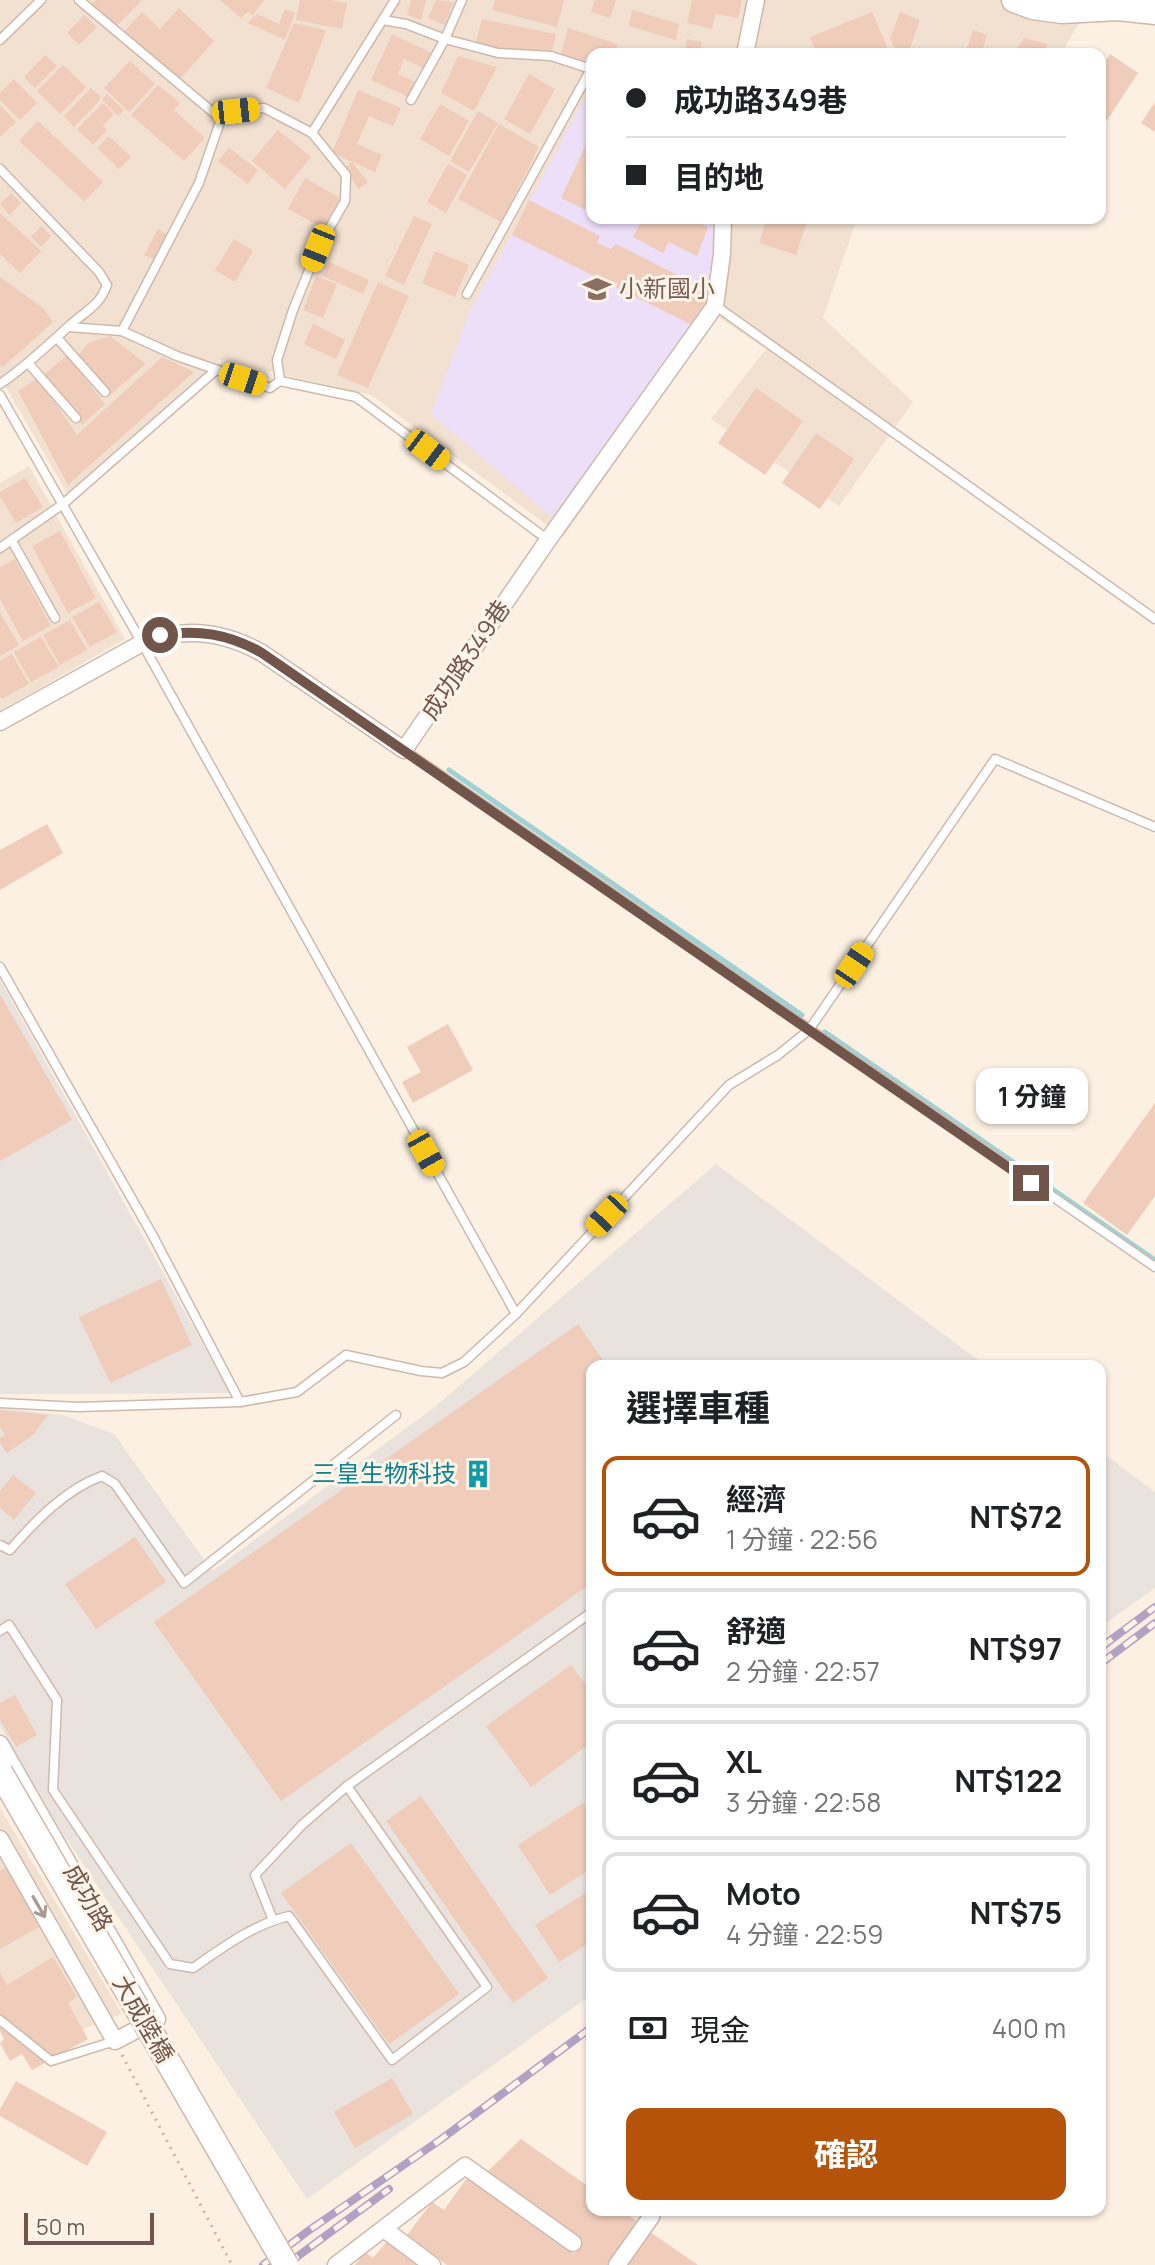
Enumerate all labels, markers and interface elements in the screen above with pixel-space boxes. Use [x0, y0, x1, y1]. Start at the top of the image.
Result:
text: 成功路349巷 [674, 79, 848, 120]
car [211, 97, 261, 125]
text: 目的地 [674, 156, 764, 197]
car [298, 221, 338, 275]
place label: 小新國小 [619, 271, 715, 304]
school or university icon: 小新國小 [582, 274, 612, 304]
car [216, 360, 270, 398]
car [402, 426, 454, 474]
street label: 成功路349巷 [412, 593, 517, 726]
route start [142, 617, 178, 653]
car [831, 938, 877, 992]
callout: 1 分鐘 [975, 1067, 1087, 1123]
text: 1 分鐘 [998, 1078, 1066, 1114]
car [404, 1126, 448, 1180]
route end [1013, 1165, 1049, 1201]
car [582, 1189, 632, 1241]
text: 選擇車種 [626, 1383, 770, 1432]
place label: 三皇生物科技 [312, 1456, 456, 1489]
building icon: 三皇生物科技 [463, 1459, 493, 1489]
text: 經濟 [726, 1478, 786, 1519]
icon: car [630, 1480, 702, 1552]
text: NT$72 [970, 1496, 1062, 1537]
text: 1 分鐘 · 22:56 [726, 1521, 878, 1557]
text: 舒適 [726, 1610, 786, 1651]
icon: car [630, 1612, 702, 1684]
text: NT$97 [969, 1628, 1062, 1669]
text: 2 分鐘 · 22:57 [726, 1653, 880, 1689]
text: XL [726, 1741, 762, 1782]
icon: car [630, 1744, 702, 1816]
text: NT$122 [955, 1760, 1062, 1801]
text: 3 分鐘 · 22:58 [726, 1784, 881, 1820]
street label: 成功路 [57, 1858, 122, 1937]
text: Moto [726, 1873, 801, 1914]
icon: car [630, 1876, 702, 1948]
text: NT$75 [970, 1892, 1062, 1933]
one-way arrow [31, 1895, 47, 1918]
text: 4 分鐘 · 22:59 [726, 1916, 883, 1952]
street label: 大成陸橋 [106, 1968, 183, 2068]
icon: cash [626, 2006, 670, 2050]
text: 現金 [690, 2009, 750, 2050]
text: 400 m [992, 2010, 1066, 2046]
button: 確認 [626, 2108, 1066, 2200]
scale bar [24, 2209, 154, 2245]
text: 50 m [36, 2212, 85, 2242]

